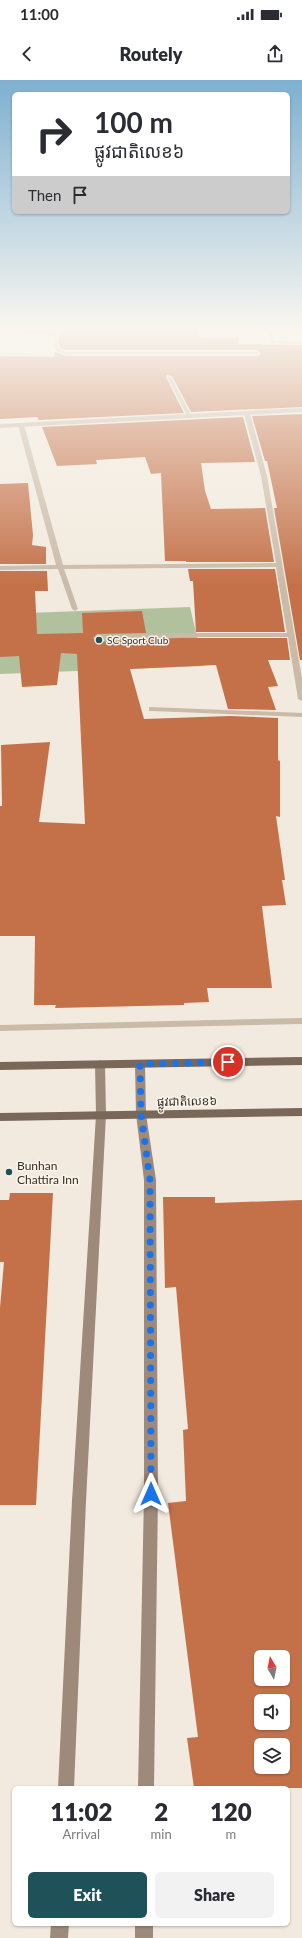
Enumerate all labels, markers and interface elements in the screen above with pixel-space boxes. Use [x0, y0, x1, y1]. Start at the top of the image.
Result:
text: 11:00 [20, 5, 59, 23]
icon: back [16, 43, 38, 65]
text: Routely [120, 43, 182, 65]
icon: share [264, 43, 286, 65]
text: 100 m [94, 105, 173, 139]
icon: right [28, 108, 80, 160]
text: ផ្លូវជាតិលេខ៦ [94, 140, 184, 162]
icon: arrive [69, 184, 91, 206]
text: Then [28, 186, 61, 204]
place label: SC Sport Club [107, 634, 169, 646]
marker: SC Sport Club [94, 635, 104, 645]
pin [211, 1045, 245, 1079]
icon: arrive [217, 1051, 239, 1073]
street label: ផ្លូវជាតិលេខ៦ [157, 1093, 217, 1113]
place label: Bunhan Chattira Inn [17, 1158, 79, 1187]
marker: Bunhan Chattira Inn [4, 1167, 14, 1177]
position arrow [130, 1473, 172, 1515]
north arrow [254, 1650, 290, 1686]
map controls [254, 1650, 290, 1774]
button: sound [254, 1694, 290, 1730]
button: layers [254, 1738, 290, 1774]
text: 11:02 [50, 1797, 112, 1826]
text: 2 [154, 1797, 168, 1826]
text: 120 [210, 1797, 252, 1826]
text: Arrival [63, 1826, 100, 1842]
text: min [151, 1826, 172, 1842]
text: m [225, 1826, 236, 1842]
button: Exit [28, 1872, 147, 1918]
button: Share [155, 1872, 274, 1918]

